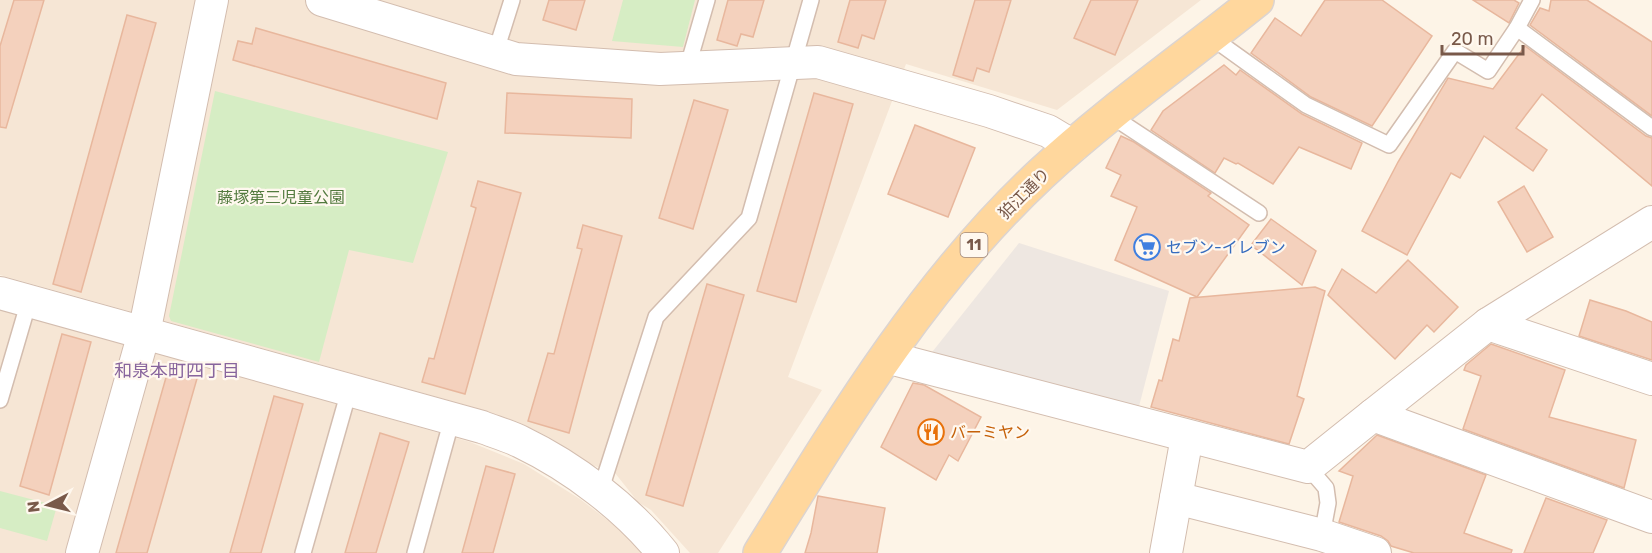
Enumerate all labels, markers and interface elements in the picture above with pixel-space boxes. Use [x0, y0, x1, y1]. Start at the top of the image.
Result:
scale bar [1442, 18, 1523, 56]
text: 20 m [1451, 28, 1493, 50]
street label: 狛江通り [995, 164, 1054, 223]
park label: 藤塚第三児童公園 [217, 188, 345, 207]
supermarket icon: セブン-イレブン [1132, 232, 1162, 262]
road number: 11 [960, 233, 988, 257]
place label: セブン-イレブン [1166, 238, 1286, 257]
district label: 和泉本町四丁目 [114, 360, 240, 382]
restaurant icon: バーミヤン [916, 417, 946, 447]
place label: バーミヤン [950, 423, 1030, 442]
north arrow [18, 475, 78, 535]
text: N [23, 500, 44, 514]

